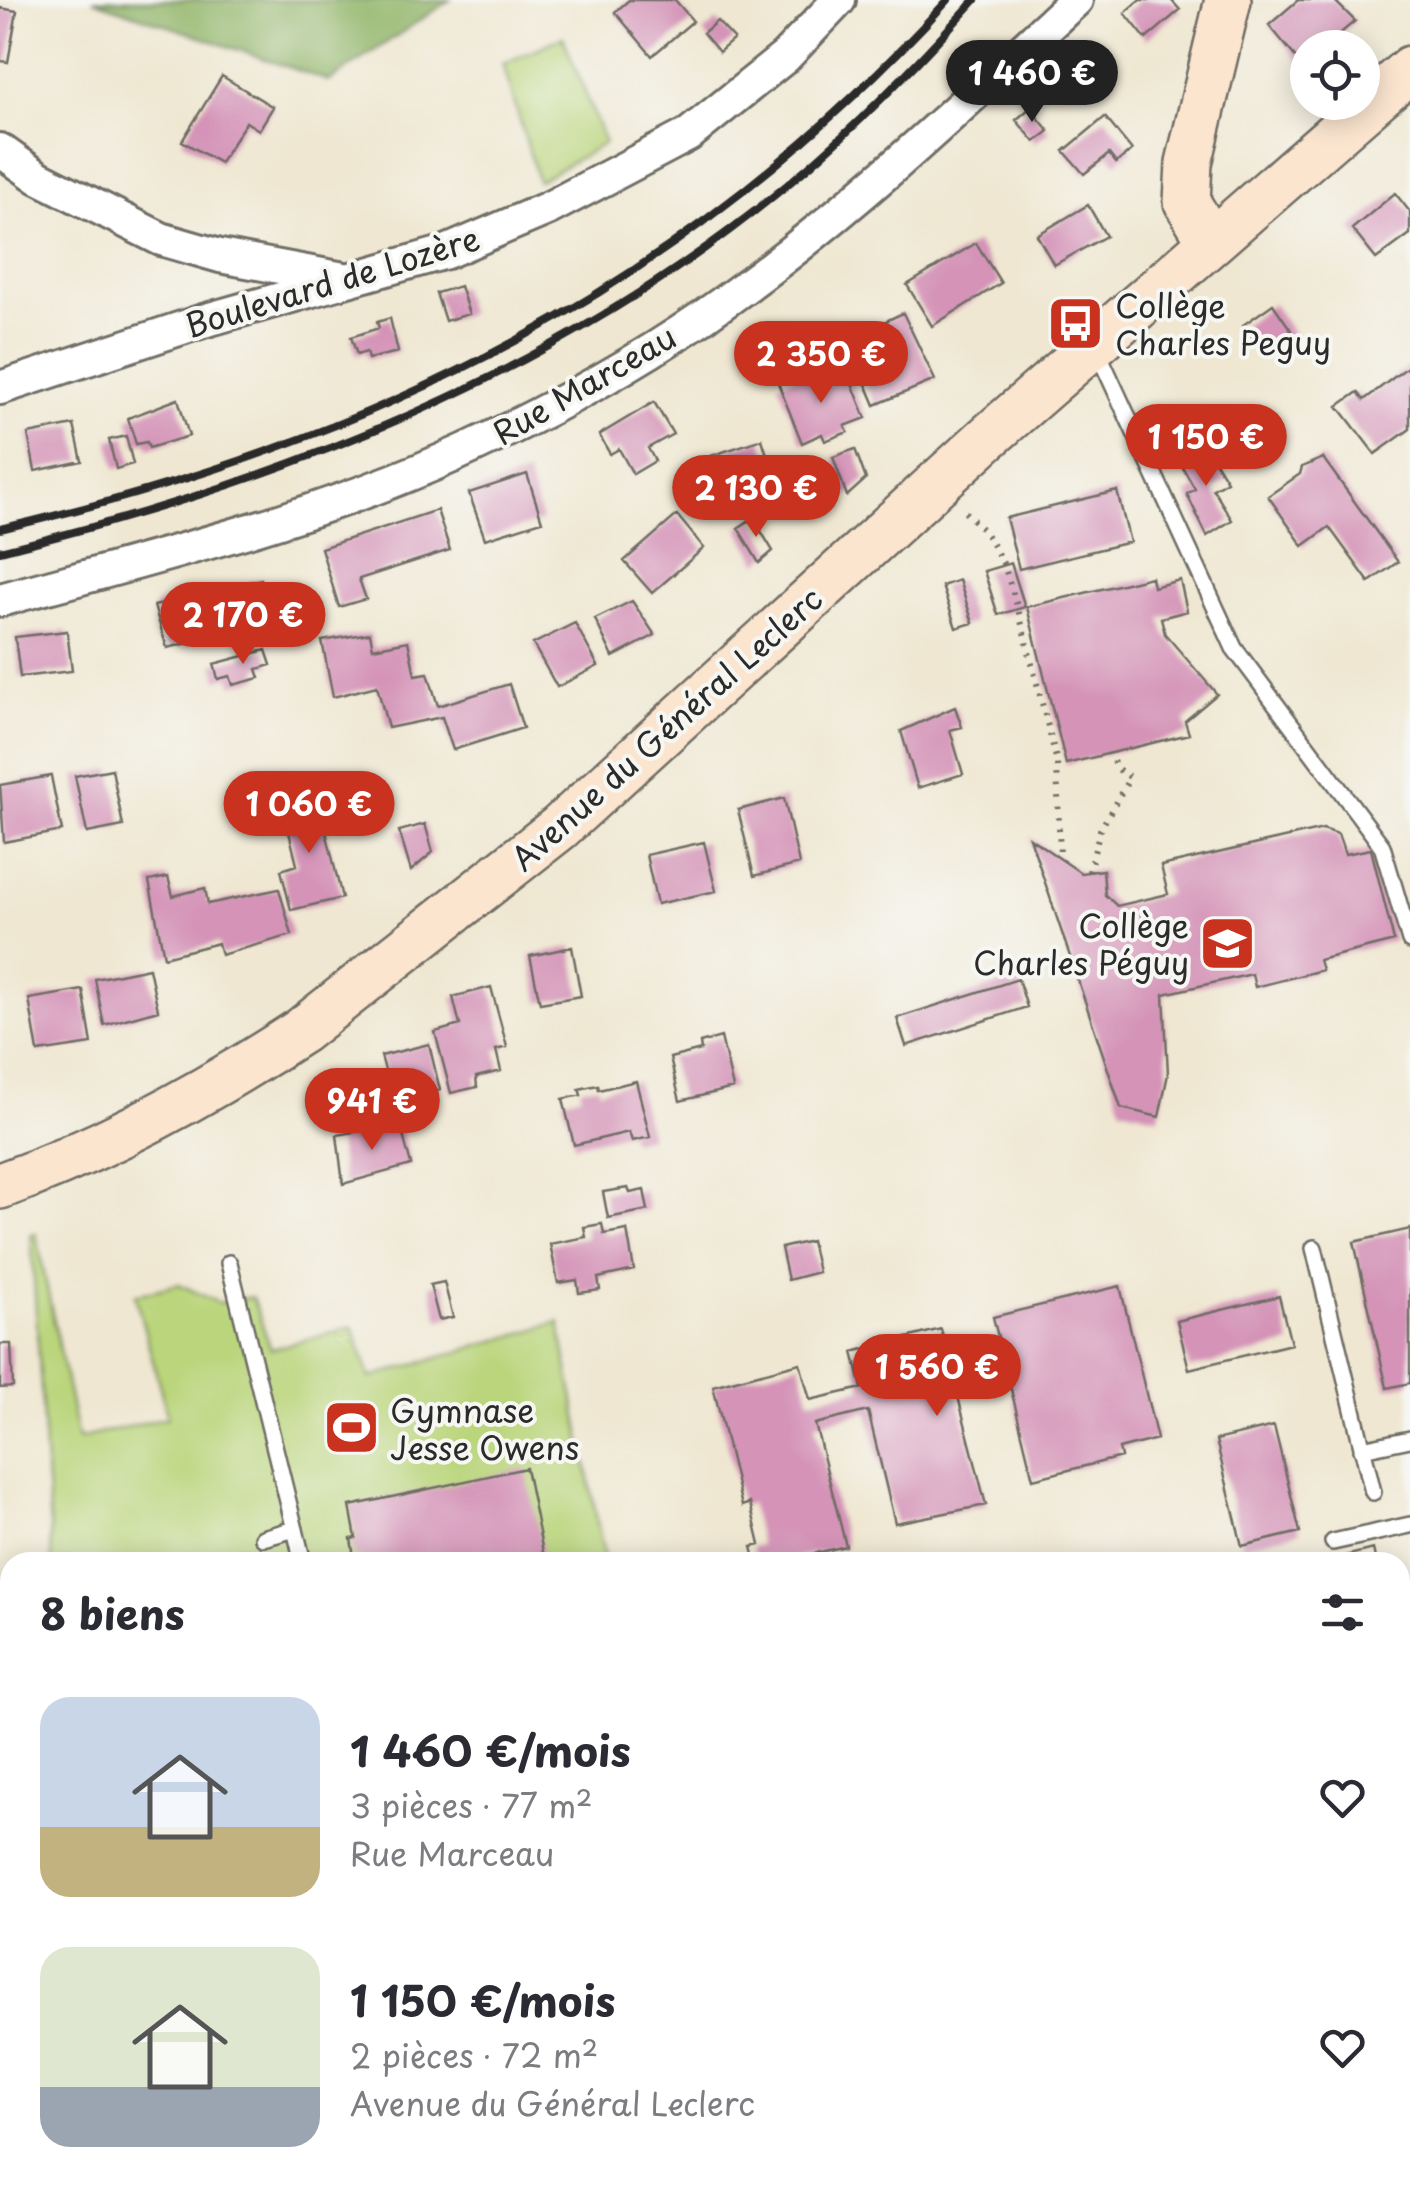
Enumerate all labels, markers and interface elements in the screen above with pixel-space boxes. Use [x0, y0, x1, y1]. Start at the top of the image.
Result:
map controls [1290, 30, 1380, 120]
button: locate [1290, 30, 1380, 120]
pin: 1 460 € [940, 40, 1124, 125]
text: 1 460 € [968, 48, 1096, 96]
street label: Boulevard de Lozère [179, 213, 485, 349]
place label: Collège Charles Peguy [1115, 281, 1331, 366]
bus stop icon: Collège Charles Peguy [1046, 293, 1106, 353]
street label: Rue Marceau [484, 312, 684, 456]
pin: 2 350 € [729, 321, 913, 406]
text: 2 350 € [756, 329, 886, 377]
pin: 1 150 € [1114, 404, 1298, 489]
text: 1 150 € [1148, 412, 1264, 460]
pin: 2 130 € [664, 455, 848, 540]
text: 2 130 € [694, 463, 818, 511]
street label: Avenue du Général Leclerc [500, 575, 832, 881]
pin: 2 170 € [151, 582, 335, 667]
text: 2 170 € [182, 590, 304, 638]
pin: 1 060 € [217, 771, 401, 856]
text: 1 060 € [246, 779, 372, 827]
place label: Collège Charles Péguy [973, 901, 1189, 986]
school or university icon: Collège Charles Péguy [1198, 913, 1258, 973]
pin: 941 € [302, 1068, 442, 1153]
text: 941 € [327, 1076, 417, 1124]
pin: 1 560 € [845, 1334, 1029, 1419]
text: 1 560 € [875, 1342, 999, 1390]
place label: Gymnase Jesse Owens [390, 1386, 579, 1471]
sports icon: Gymnase Jesse Owens [321, 1398, 381, 1458]
text: 8 biens [40, 1581, 185, 1644]
icon: filters [1315, 1585, 1370, 1640]
text: 1 460 €/mois [350, 1718, 631, 1781]
icon: home [120, 1737, 240, 1857]
icon: heart [1315, 1770, 1370, 1825]
text: 3 pièces · 77 m² [350, 1781, 593, 1829]
text: Rue Marceau [350, 1829, 554, 1877]
text: 1 150 €/mois [350, 1968, 616, 2031]
icon: home [120, 1987, 240, 2107]
icon: heart [1315, 2020, 1370, 2075]
text: 2 pièces · 72 m² [350, 2031, 598, 2079]
text: Avenue du Général Leclerc [350, 2079, 755, 2127]

